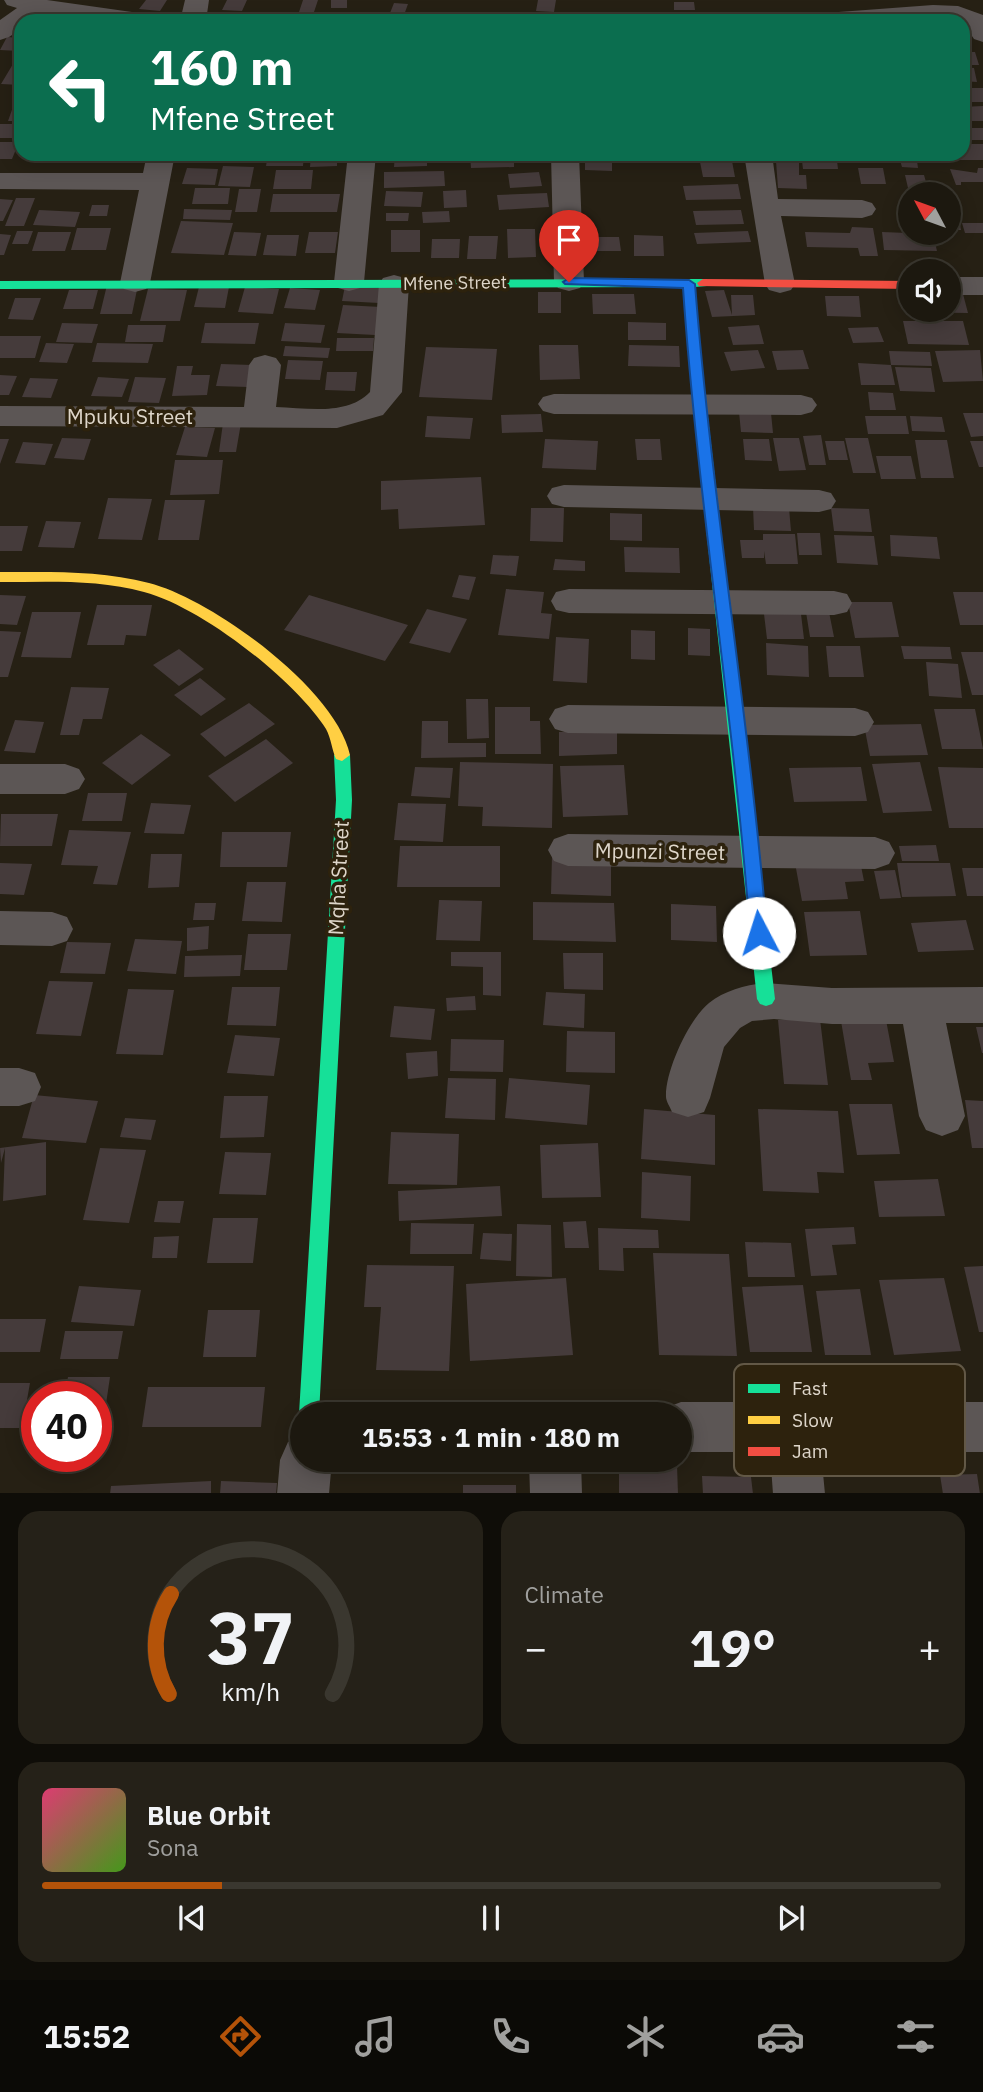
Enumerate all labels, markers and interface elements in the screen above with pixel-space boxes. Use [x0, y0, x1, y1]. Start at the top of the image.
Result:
text: 160 m [150, 35, 294, 98]
icon: left [35, 42, 126, 133]
text: Mfene Street [150, 97, 335, 139]
north arrow [898, 182, 961, 245]
map controls [898, 182, 961, 322]
pin [539, 210, 599, 282]
icon: arrive [550, 221, 588, 259]
button: sound [898, 259, 961, 322]
street label: Mfene Street [403, 270, 507, 295]
street label: Mpuku Street [67, 402, 193, 430]
street label: Mqha Street [321, 820, 355, 936]
street label: Mpunzi Street [594, 836, 726, 866]
position arrow [722, 896, 796, 970]
legend [734, 1364, 965, 1476]
text: Fast [792, 1376, 828, 1400]
speed limit sign: 40 [21, 1381, 112, 1472]
text: Slow [792, 1408, 833, 1432]
text: 15:53 · 1 min · 180 m [362, 1420, 620, 1454]
text: Jam [792, 1439, 828, 1463]
text: Climate [525, 1579, 604, 1609]
text: 37 [207, 1589, 294, 1684]
text: 19° [689, 1614, 776, 1681]
text: − [525, 1623, 547, 1672]
text: + [918, 1623, 941, 1672]
text: km/h [221, 1674, 280, 1707]
text: Blue Orbit [147, 1798, 271, 1832]
text: Sona [147, 1832, 199, 1862]
icon: previous [173, 1899, 211, 1937]
icon: pause [472, 1899, 510, 1937]
icon: next [772, 1899, 810, 1937]
icon: directions [216, 2012, 265, 2061]
icon: music [351, 2012, 400, 2061]
icon: phone [486, 2012, 535, 2061]
icon: climate [621, 2012, 670, 2061]
icon: car [756, 2012, 805, 2061]
icon: filters [891, 2012, 940, 2061]
text: 15:52 [43, 2015, 130, 2057]

